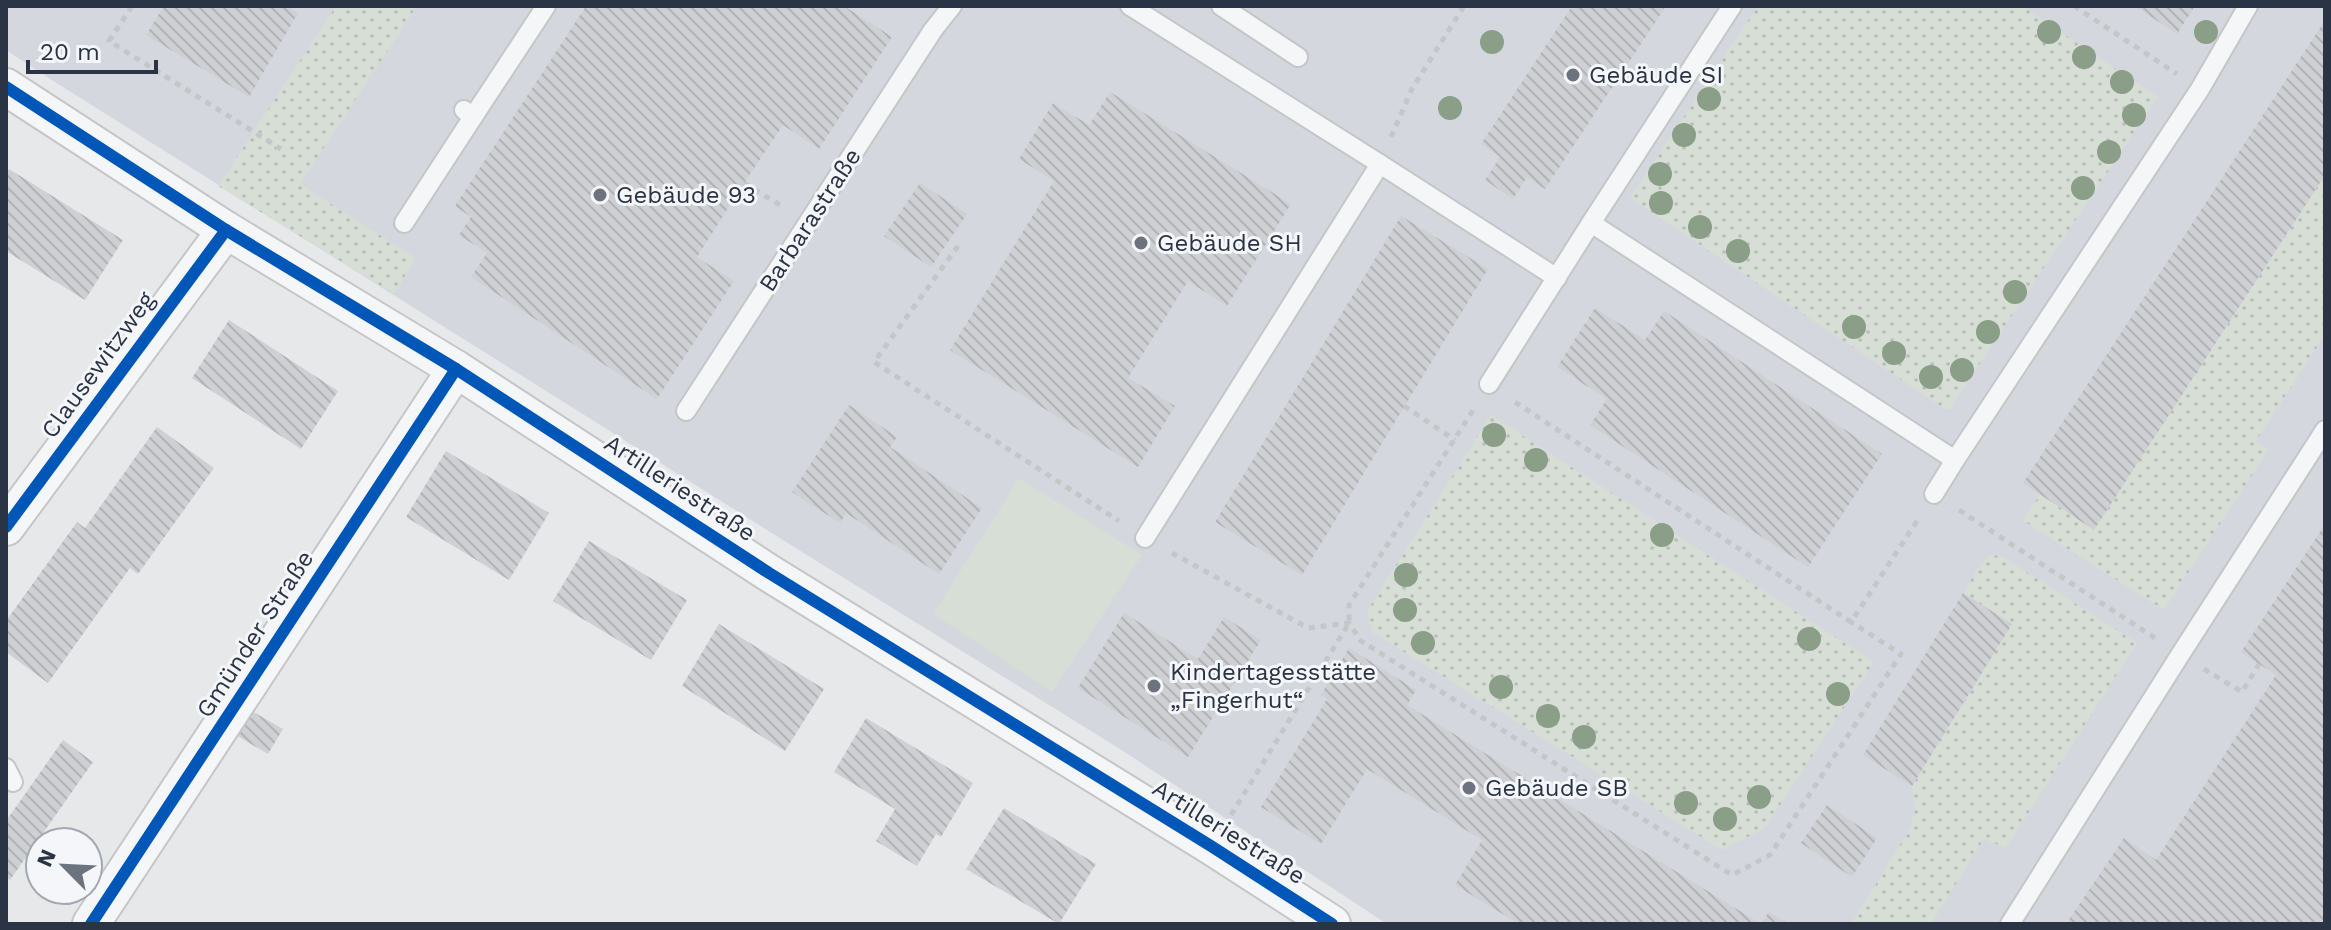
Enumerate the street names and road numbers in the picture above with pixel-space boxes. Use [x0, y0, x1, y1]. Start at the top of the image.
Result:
street label: Barbarastraße [753, 143, 867, 297]
street label: Clausewitzweg [36, 286, 161, 444]
street label: Artilleriestraße [599, 429, 761, 547]
street label: Gmünder Straße [191, 545, 319, 723]
street label: Artilleriestraße [1148, 774, 1310, 890]

